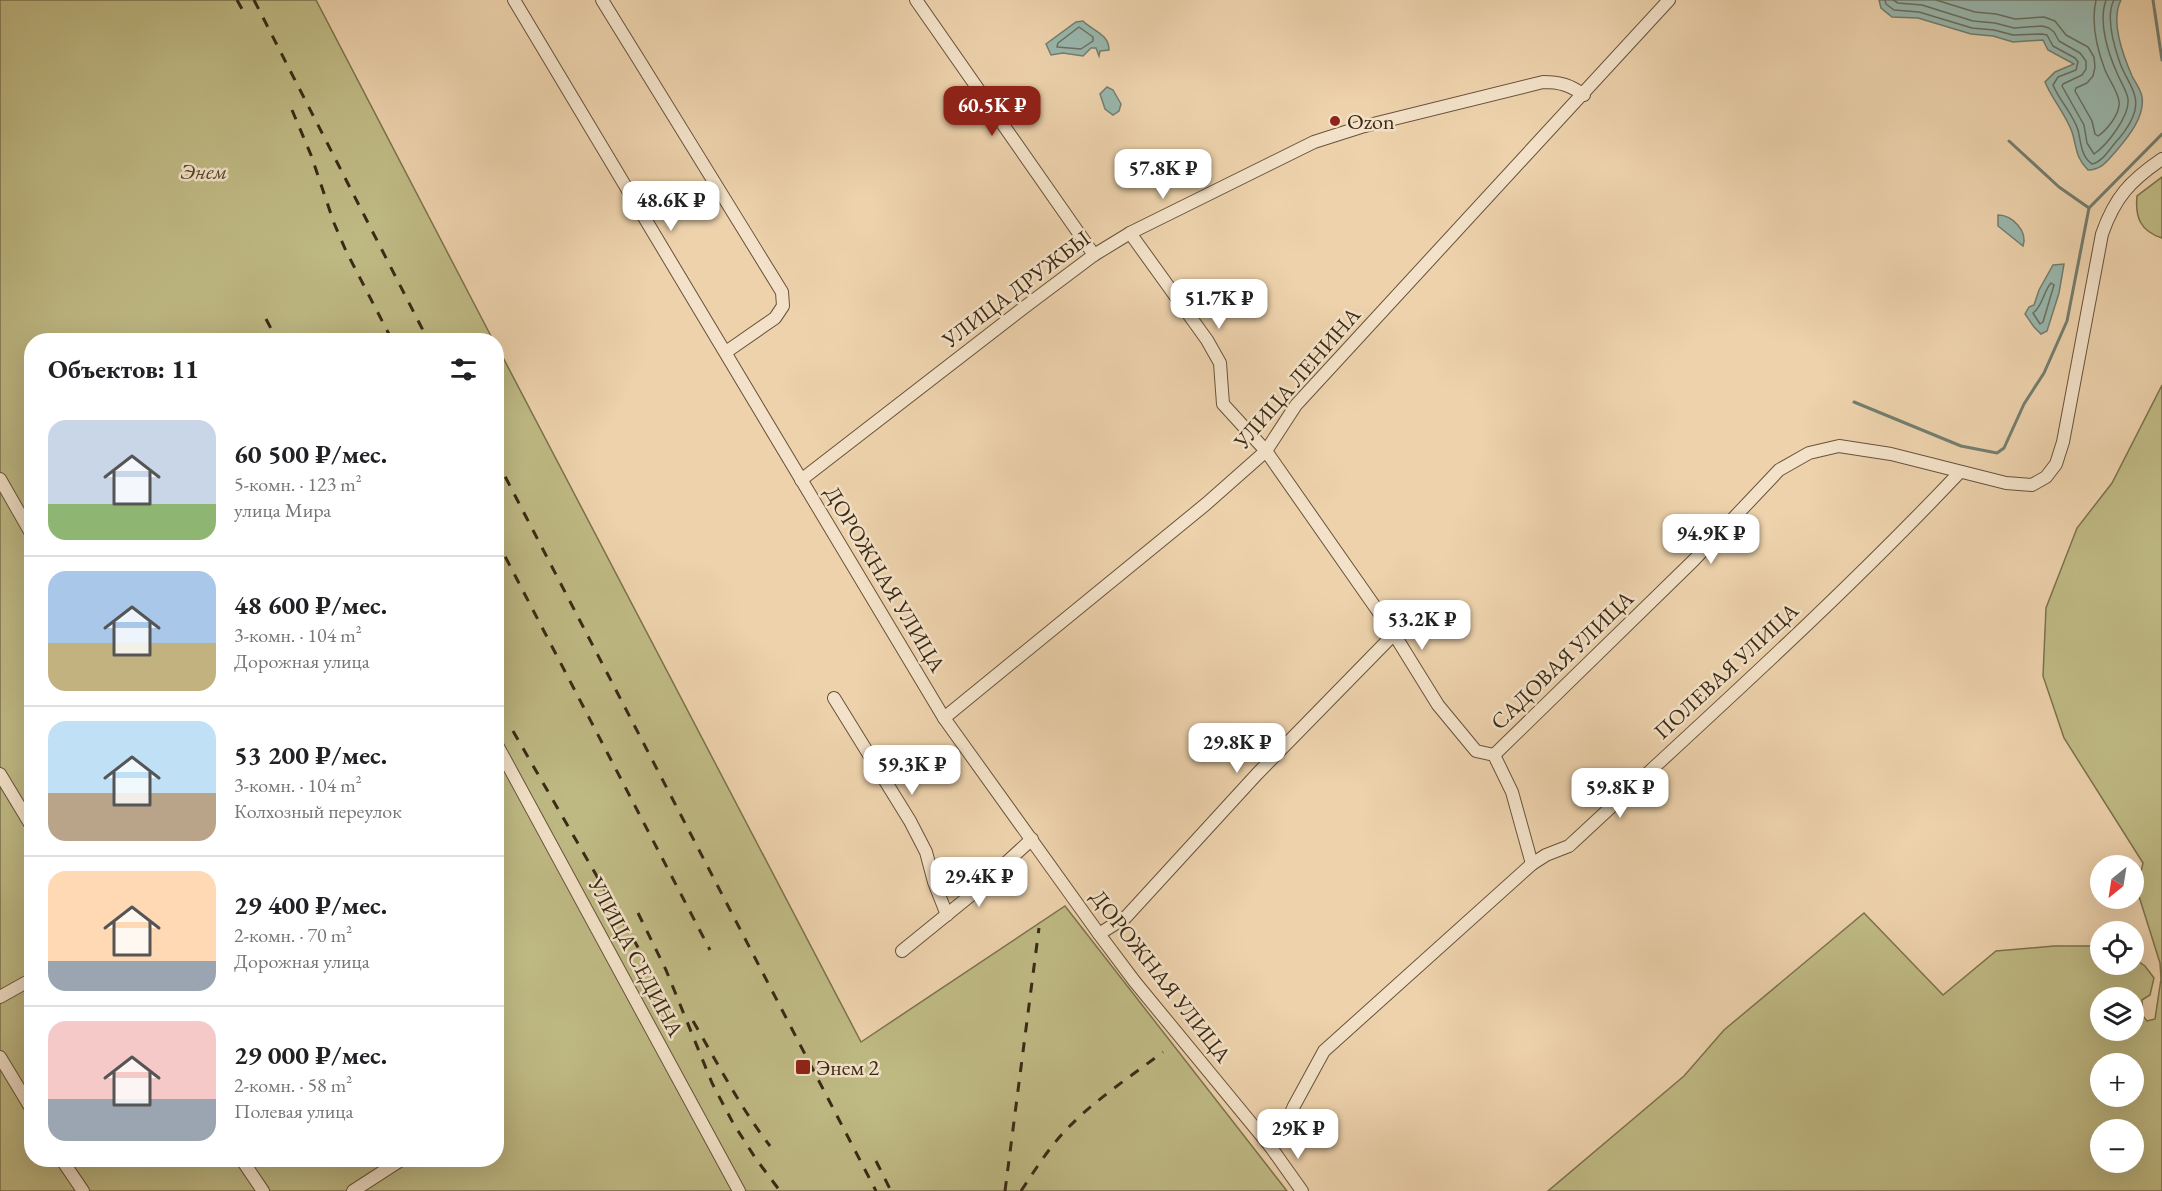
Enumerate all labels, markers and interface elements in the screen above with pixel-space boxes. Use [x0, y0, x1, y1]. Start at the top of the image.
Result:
pin: 60.5K ₽ [937, 86, 1047, 137]
text: 60.5K ₽ [958, 92, 1026, 118]
place label: Ozon [1347, 107, 1395, 136]
marker: Ozon [1328, 114, 1342, 128]
pin: 57.8K ₽ [1108, 149, 1218, 200]
text: 57.8K ₽ [1129, 155, 1197, 181]
park label: Энем [180, 157, 228, 186]
pin: 48.6K ₽ [616, 181, 726, 232]
text: 48.6K ₽ [637, 187, 705, 213]
street label: УЛИЦА ДРУЖБЫ [935, 224, 1096, 355]
pin: 51.7K ₽ [1164, 279, 1274, 330]
text: 51.7K ₽ [1185, 285, 1253, 311]
street label: УЛИЦА ЛЕНИНА [1227, 300, 1367, 456]
text: Объектов: 11 [48, 352, 199, 386]
icon: filters [447, 353, 480, 386]
text: 60 500 ₽/мес. [234, 437, 387, 471]
icon: home [96, 444, 168, 516]
text: 5-комн. · 123 m² [234, 471, 362, 497]
street label: ДОРОЖНАЯ УЛИЦА [818, 481, 953, 678]
text: улица Мира [234, 497, 331, 523]
pin: 94.9K ₽ [1656, 514, 1766, 565]
text: 94.9K ₽ [1677, 520, 1745, 546]
street label: САДОВАЯ УЛИЦА [1484, 584, 1640, 736]
text: 48 600 ₽/мес. [234, 588, 387, 622]
icon: home [96, 595, 168, 667]
street label: ПОЛЕВАЯ УЛИЦА [1647, 596, 1805, 746]
pin: 53.2K ₽ [1367, 600, 1477, 651]
text: 53.2K ₽ [1388, 606, 1456, 632]
text: 3-комн. · 104 m² [234, 622, 362, 648]
text: Дорожная улица [234, 648, 370, 674]
pin: 29.8K ₽ [1182, 723, 1292, 774]
text: 29.8K ₽ [1203, 729, 1271, 755]
text: 53 200 ₽/мес. [234, 738, 387, 772]
icon: home [96, 745, 168, 817]
pin: 59.3K ₽ [857, 745, 967, 796]
text: 59.3K ₽ [878, 751, 946, 777]
pin: 59.8K ₽ [1565, 768, 1675, 819]
text: 3-комн. · 104 m² [234, 772, 362, 798]
text: 59.8K ₽ [1586, 774, 1654, 800]
text: Колхозный переулок [234, 798, 402, 824]
north arrow [2090, 855, 2144, 909]
map controls [2090, 855, 2144, 1173]
pin: 29.4K ₽ [924, 857, 1034, 908]
text: 29.4K ₽ [945, 863, 1013, 889]
street label: УЛИЦА СЕДИНА [581, 871, 691, 1043]
street label: ДОРОЖНАЯ УЛИЦА [1084, 883, 1238, 1069]
text: 29 400 ₽/мес. [234, 888, 387, 922]
icon: home [96, 895, 168, 967]
button: locate [2090, 921, 2144, 975]
text: 2-комн. · 70 m² [234, 922, 352, 948]
text: Дорожная улица [234, 948, 370, 974]
button: layers [2090, 987, 2144, 1041]
text: 29 000 ₽/мес. [234, 1038, 387, 1072]
icon: home [96, 1045, 168, 1117]
place label: Энем 2 [816, 1053, 880, 1082]
button: + [2090, 1053, 2144, 1107]
marker: Энем 2 [794, 1058, 812, 1076]
text: 2-комн. · 58 m² [234, 1072, 352, 1098]
text: Полевая улица [234, 1098, 353, 1124]
pin: 29K ₽ [1256, 1109, 1340, 1160]
text: 29K ₽ [1271, 1115, 1325, 1141]
button: − [2090, 1119, 2144, 1173]

